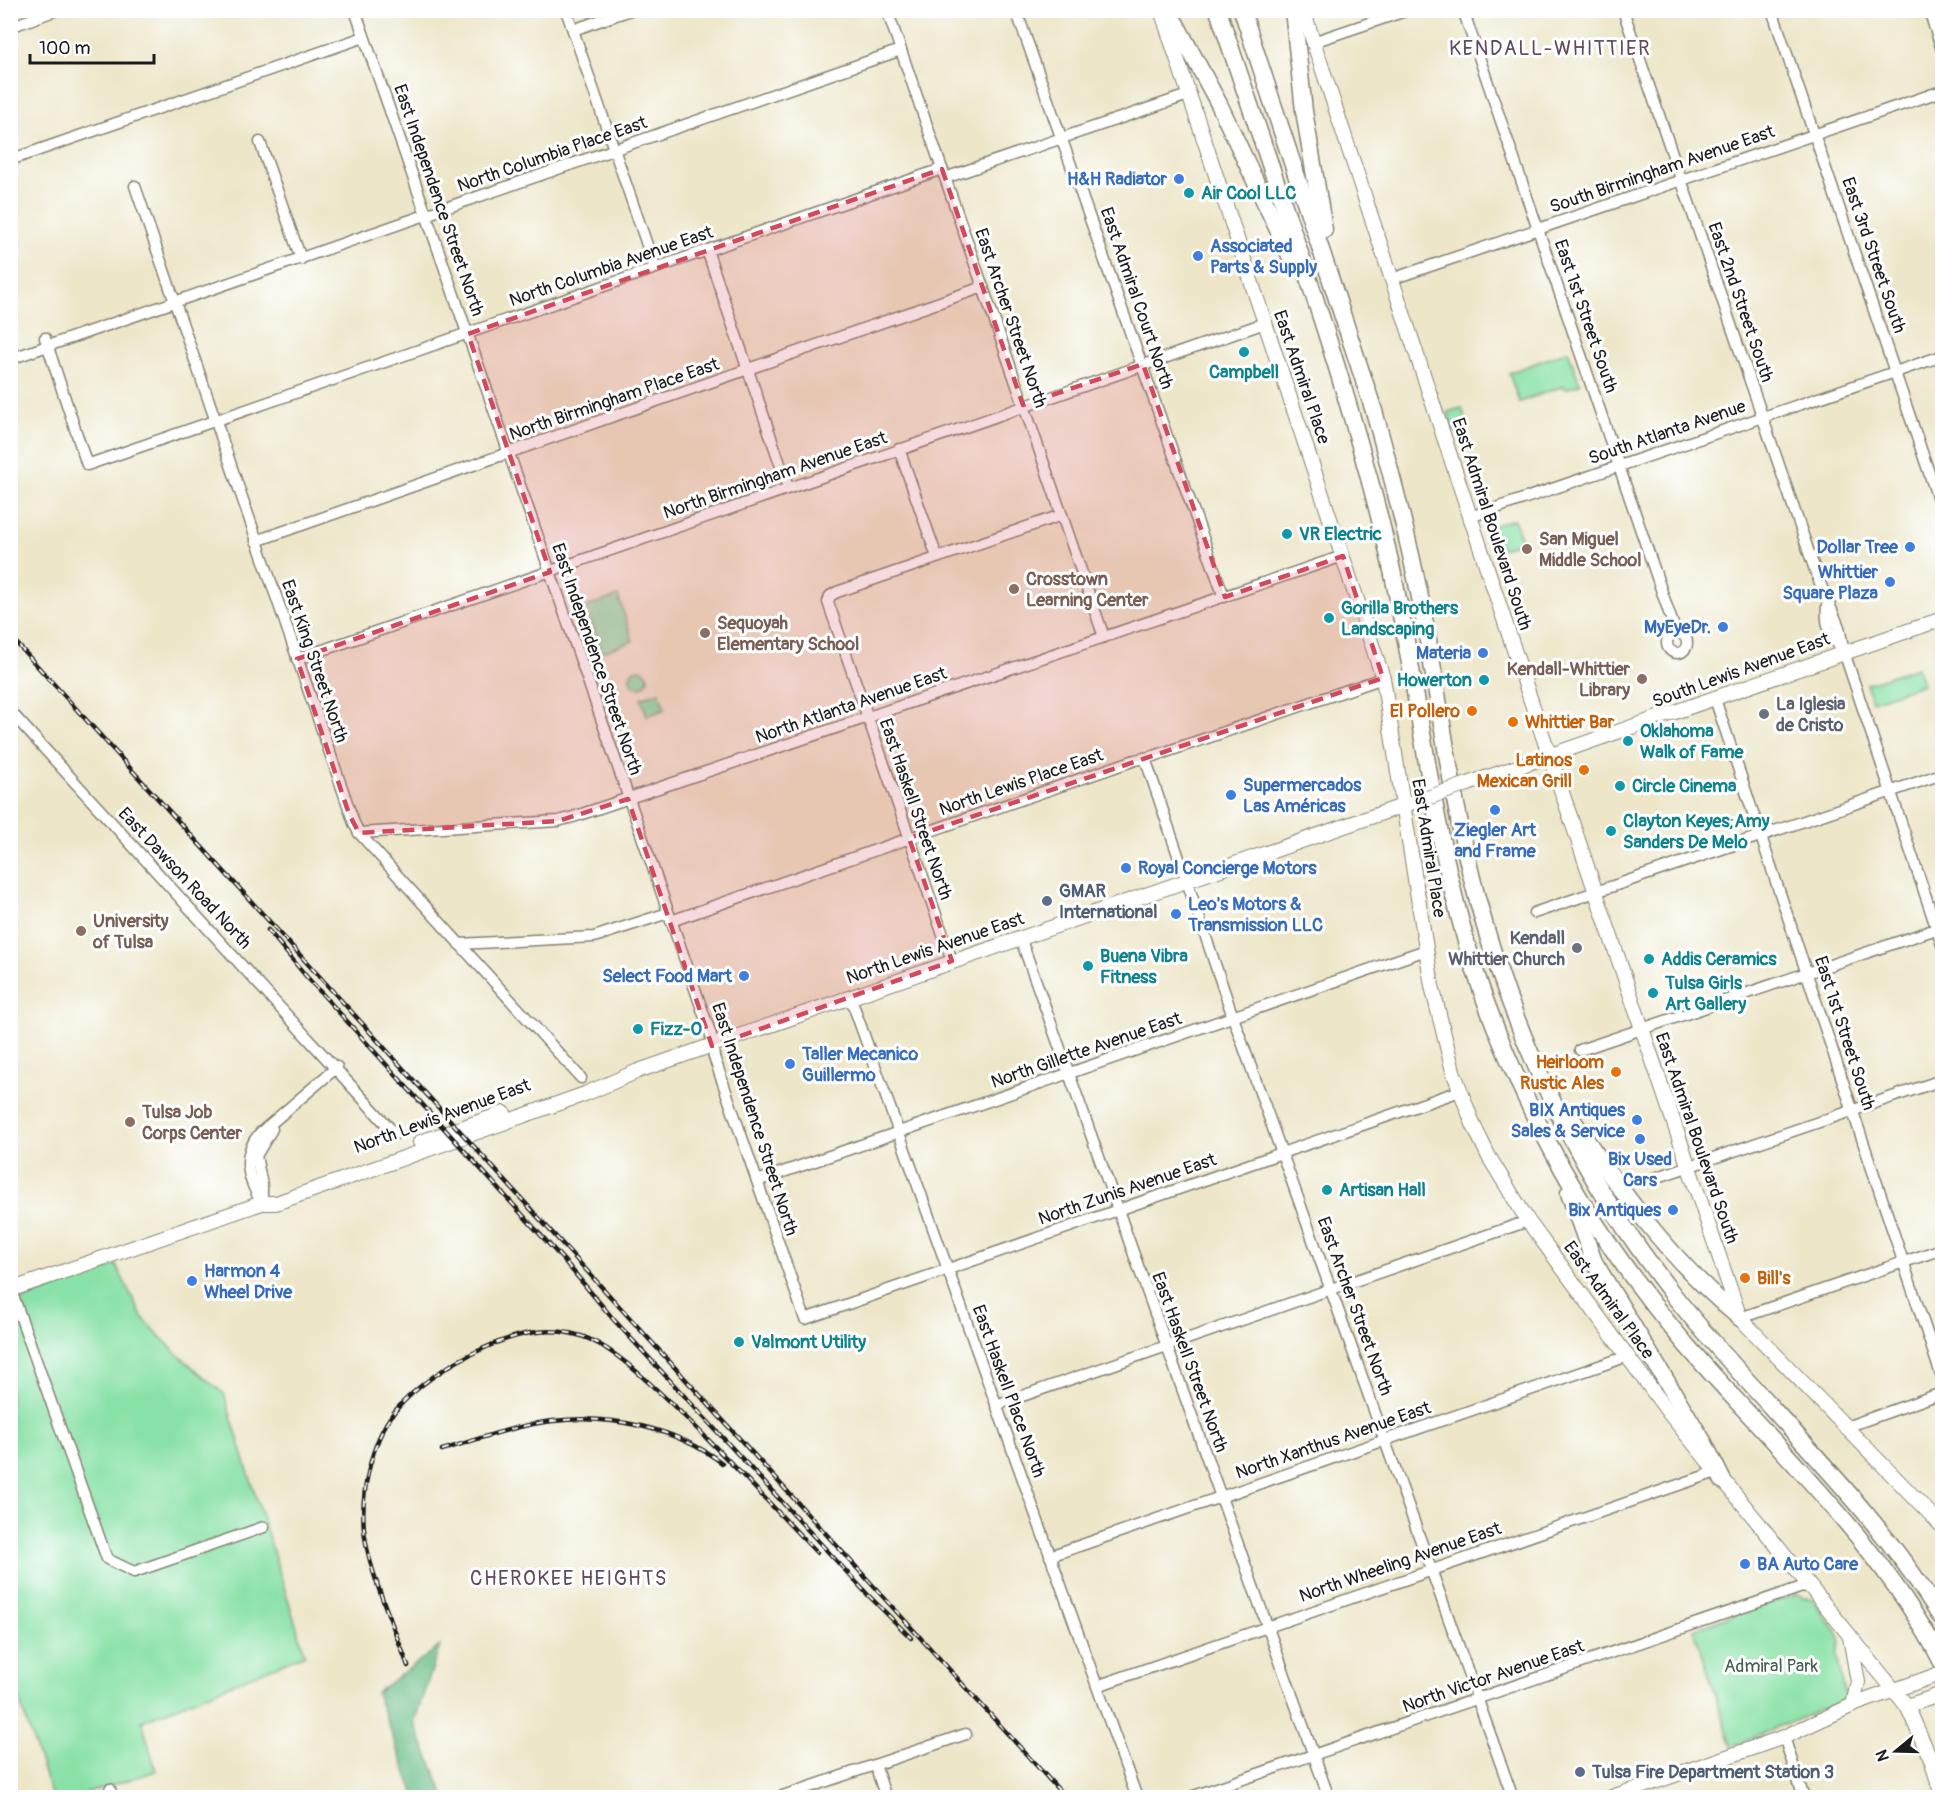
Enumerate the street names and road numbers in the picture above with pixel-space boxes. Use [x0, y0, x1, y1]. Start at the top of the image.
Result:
street label: East Independence Street North [388, 81, 489, 319]
street label: North Columbia Place East [454, 111, 651, 198]
street label: South Birmingham Avenue East [1547, 120, 1778, 219]
street label: East 3rd Street South [1836, 174, 1911, 336]
street label: East Admiral Court North [1095, 204, 1178, 392]
street label: East 2nd Street South [1702, 219, 1779, 385]
street label: North Columbia Avenue East [506, 221, 717, 312]
street label: East Archer Street North [969, 225, 1052, 411]
street label: East 1st Street South [1548, 236, 1623, 396]
street label: East Admiral Place [1268, 307, 1335, 447]
street label: North Birmingham Place East [506, 352, 723, 446]
street label: South Atlanta Avenue [1586, 395, 1749, 470]
street label: East Admiral Boulevard South [1446, 415, 1537, 633]
street label: North Birmingham Avenue East [660, 426, 891, 525]
street label: East Independence Street North [546, 540, 647, 778]
street label: East King Street North [276, 577, 353, 746]
street label: South Lewis Avenue East [1649, 627, 1834, 713]
street label: North Atlanta Avenue East [753, 662, 951, 749]
street label: East Haskell Street North [874, 715, 957, 903]
street label: North Lewis Place East [936, 743, 1107, 821]
street label: East Admiral Place [1406, 777, 1451, 919]
street label: East Dawson Road North [113, 803, 256, 954]
street label: North Lewis Avenue East [843, 907, 1028, 990]
street label: East 1st Street South [1809, 953, 1880, 1113]
street label: East Independence Street North [706, 1000, 803, 1239]
street label: North Gillette Avenue East [988, 1007, 1185, 1094]
street label: East Admiral Boulevard South [1650, 1030, 1744, 1247]
street label: North Lewis Avenue East [351, 1074, 534, 1159]
street label: North Zunis Avenue East [1035, 1148, 1220, 1231]
street label: East Archer Street North [1311, 1214, 1398, 1399]
street label: East Admiral Place [1558, 1237, 1659, 1364]
street label: East Haskell Street North [1146, 1269, 1233, 1456]
street label: East Haskell Place North [967, 1302, 1050, 1481]
street label: North Xanthus Avenue East [1233, 1396, 1434, 1485]
street label: North Wheeling Avenue East [1296, 1517, 1505, 1608]
street label: North Victor Avenue East [1399, 1634, 1588, 1718]

